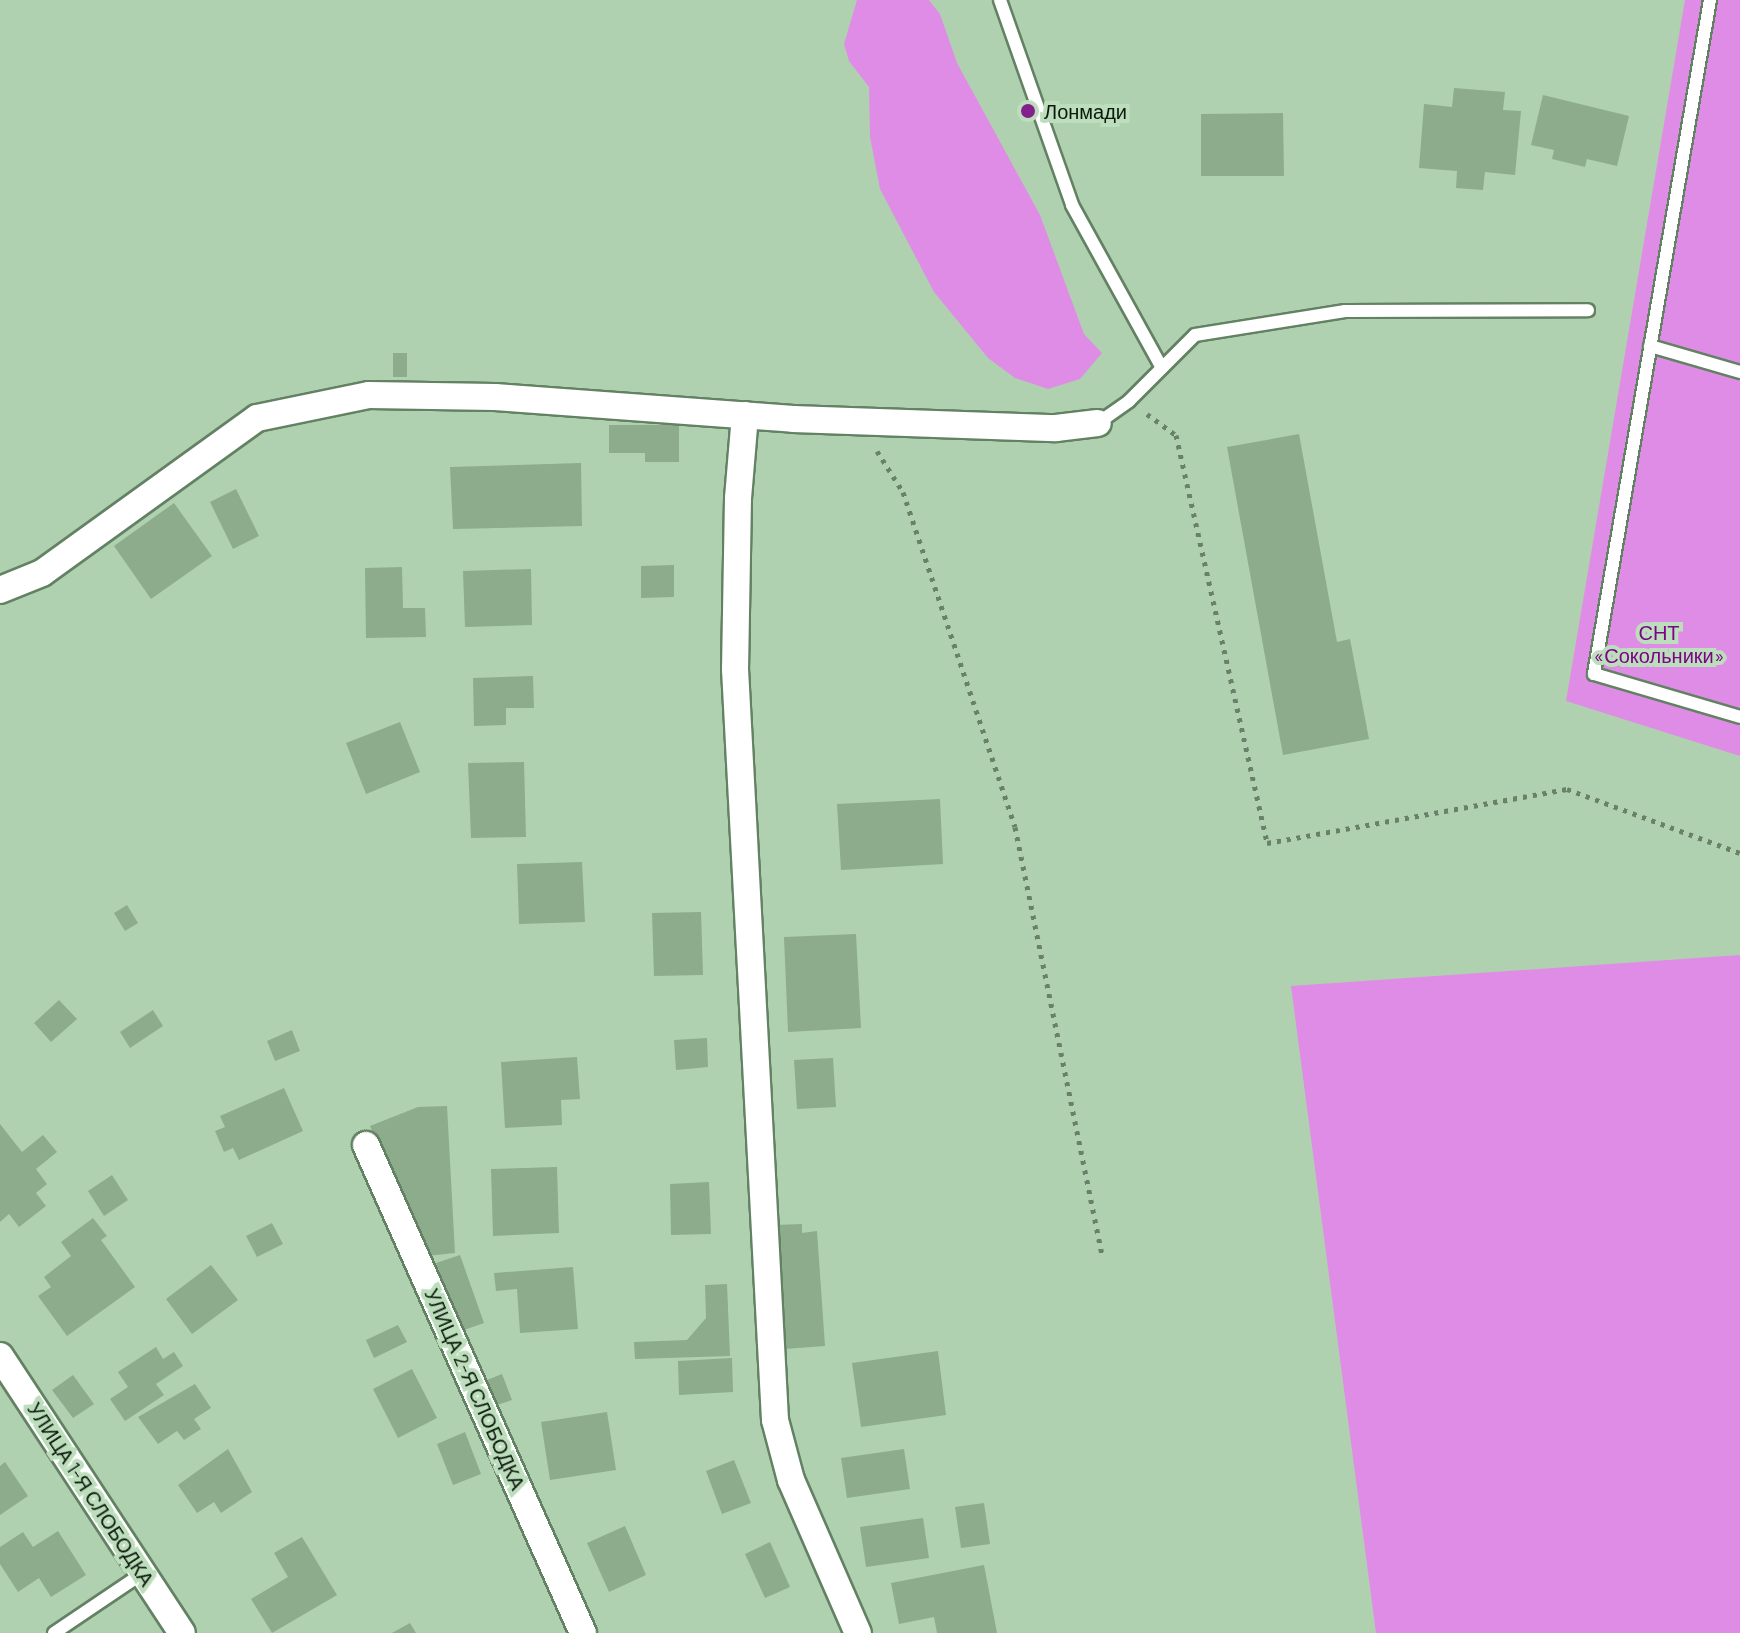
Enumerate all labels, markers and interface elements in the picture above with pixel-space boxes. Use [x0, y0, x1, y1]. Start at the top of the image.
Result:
place label: Лонмади [1044, 99, 1127, 123]
marker: Лонмади [1019, 102, 1037, 120]
park label: СНТ «Сокольники» [1593, 620, 1725, 667]
street label: УЛИЦА 2-Я СЛОБОДКА [420, 1285, 530, 1493]
street label: УЛИЦА 1-Я СЛОБОДКА [23, 1398, 159, 1590]

